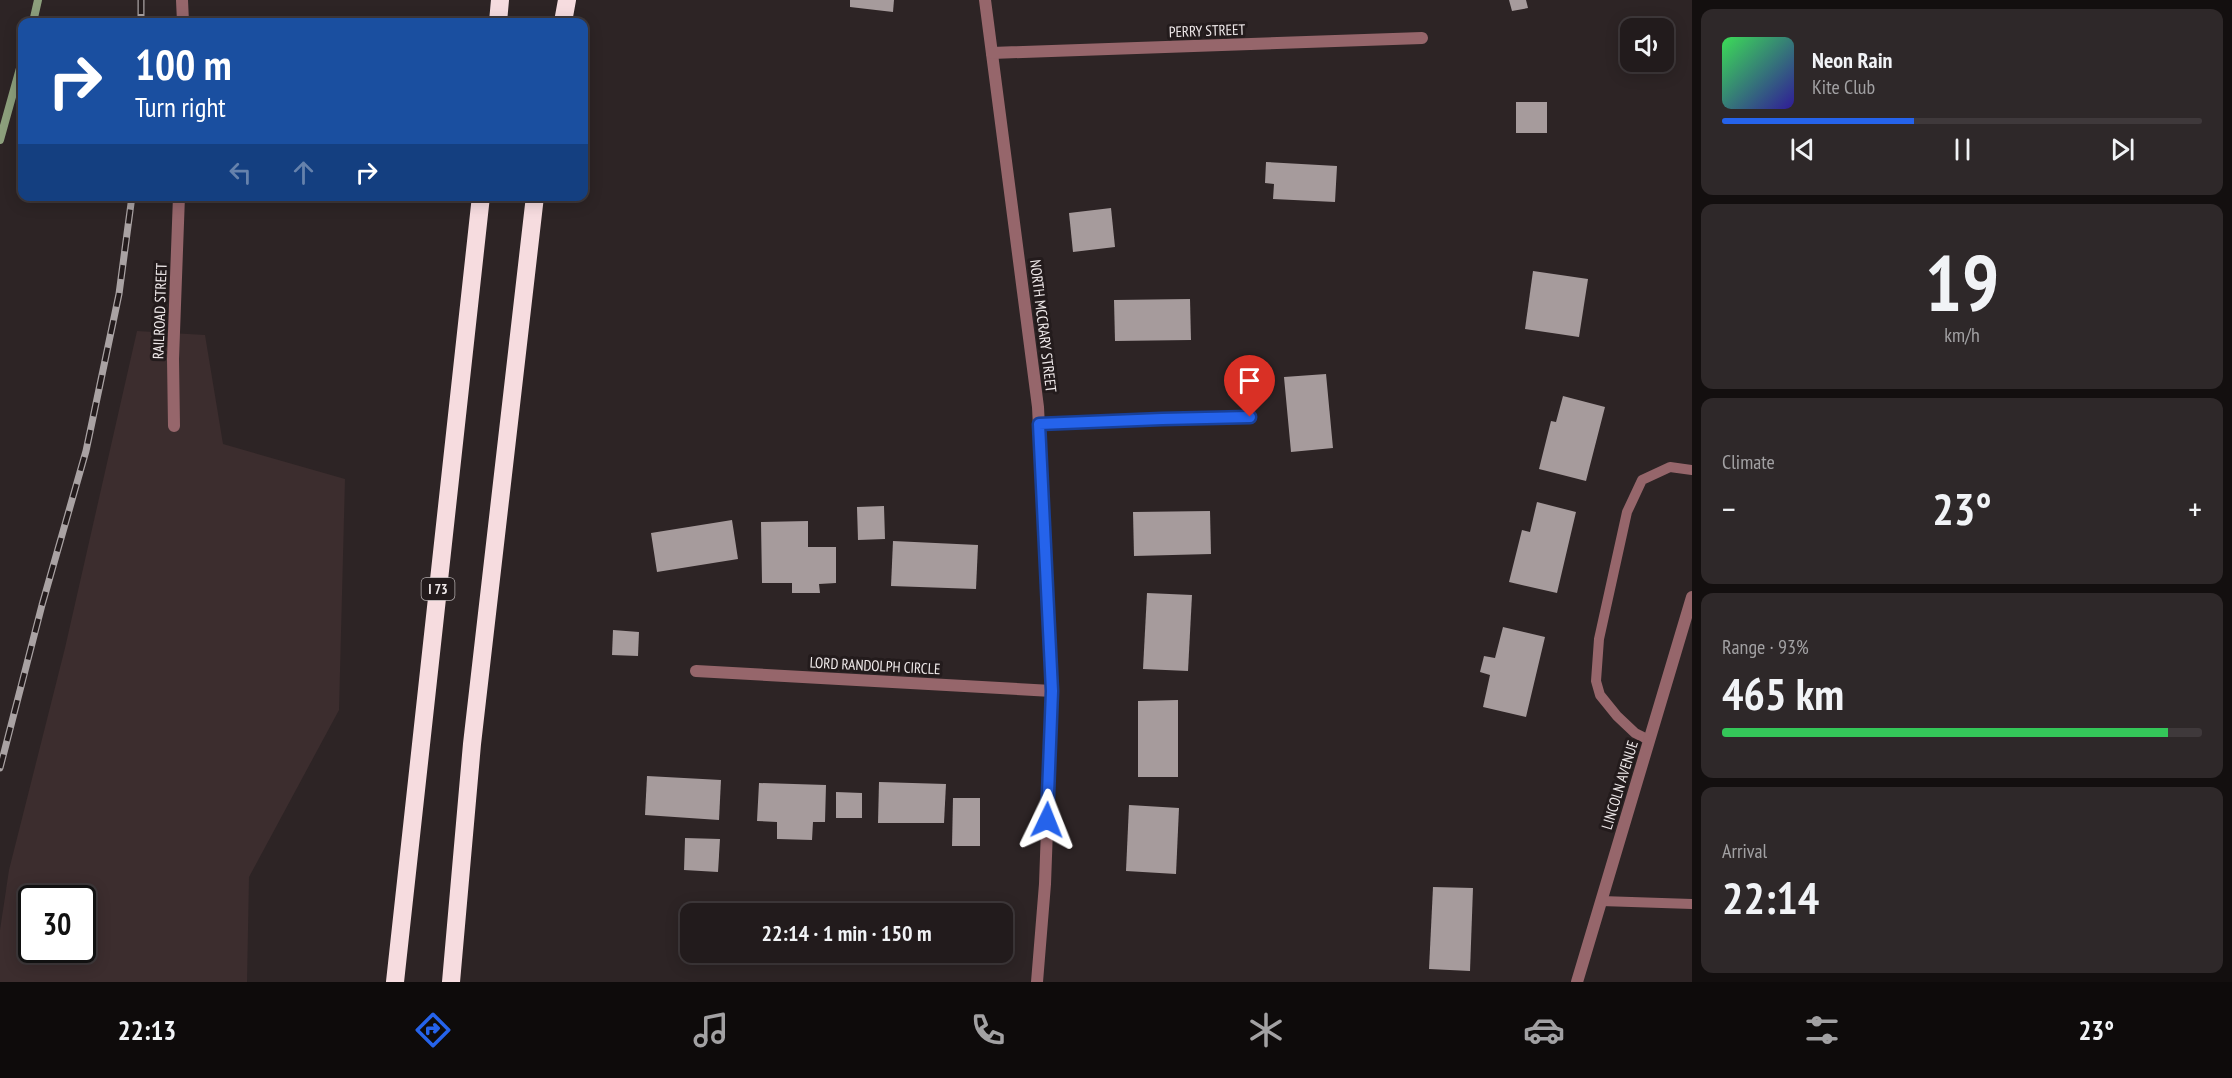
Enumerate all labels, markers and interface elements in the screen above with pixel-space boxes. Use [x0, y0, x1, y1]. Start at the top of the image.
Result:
map controls [1620, 18, 1674, 72]
button: sound [1620, 18, 1674, 72]
street label: PERRY STREET [1168, 20, 1246, 41]
text: 100 m [135, 37, 232, 92]
icon: right [36, 42, 114, 120]
text: Neon Rain [1812, 46, 1892, 74]
text: Kite Club [1812, 74, 1875, 100]
text: Turn right [135, 90, 226, 124]
icon: previous [1786, 133, 1819, 166]
icon: pause [1946, 133, 1979, 166]
icon: next [2106, 133, 2139, 166]
icon: left [224, 156, 257, 189]
icon: ahead [287, 156, 320, 189]
icon: right [350, 156, 383, 189]
text: 19 [1925, 232, 1999, 333]
street label: NORTH MCCRARY STREET [1026, 258, 1061, 394]
street label: RAILROAD STREET [148, 262, 171, 359]
text: km/h [1944, 322, 1980, 348]
pin [1224, 355, 1275, 417]
icon: arrive [1233, 364, 1266, 397]
text: Climate [1722, 449, 1775, 475]
text: 23° [1932, 479, 1992, 537]
text: − [1722, 487, 1736, 530]
text: + [2188, 487, 2202, 530]
road number: I 73 [422, 578, 454, 600]
text: Range · 93% [1722, 634, 1809, 660]
street label: LORD RANDOLPH CIRCLE [809, 653, 941, 678]
text: 465 km [1722, 664, 1844, 722]
street label: LINCOLN AVENUE [1597, 738, 1642, 832]
position arrow [1015, 788, 1079, 852]
text: Arrival [1722, 838, 1767, 864]
text: 22:14 [1722, 868, 1819, 926]
speed limit sign: 30 [18, 885, 96, 963]
text: 22:14 · 1 min · 150 m [761, 919, 932, 947]
icon: directions [412, 1009, 454, 1051]
icon: music [690, 1009, 732, 1051]
icon: phone [967, 1009, 1009, 1051]
icon: climate [1245, 1009, 1287, 1051]
icon: car [1523, 1009, 1565, 1051]
icon: filters [1801, 1009, 1843, 1051]
text: 22:13 [118, 1013, 176, 1047]
text: 23° [2078, 1013, 2114, 1047]

